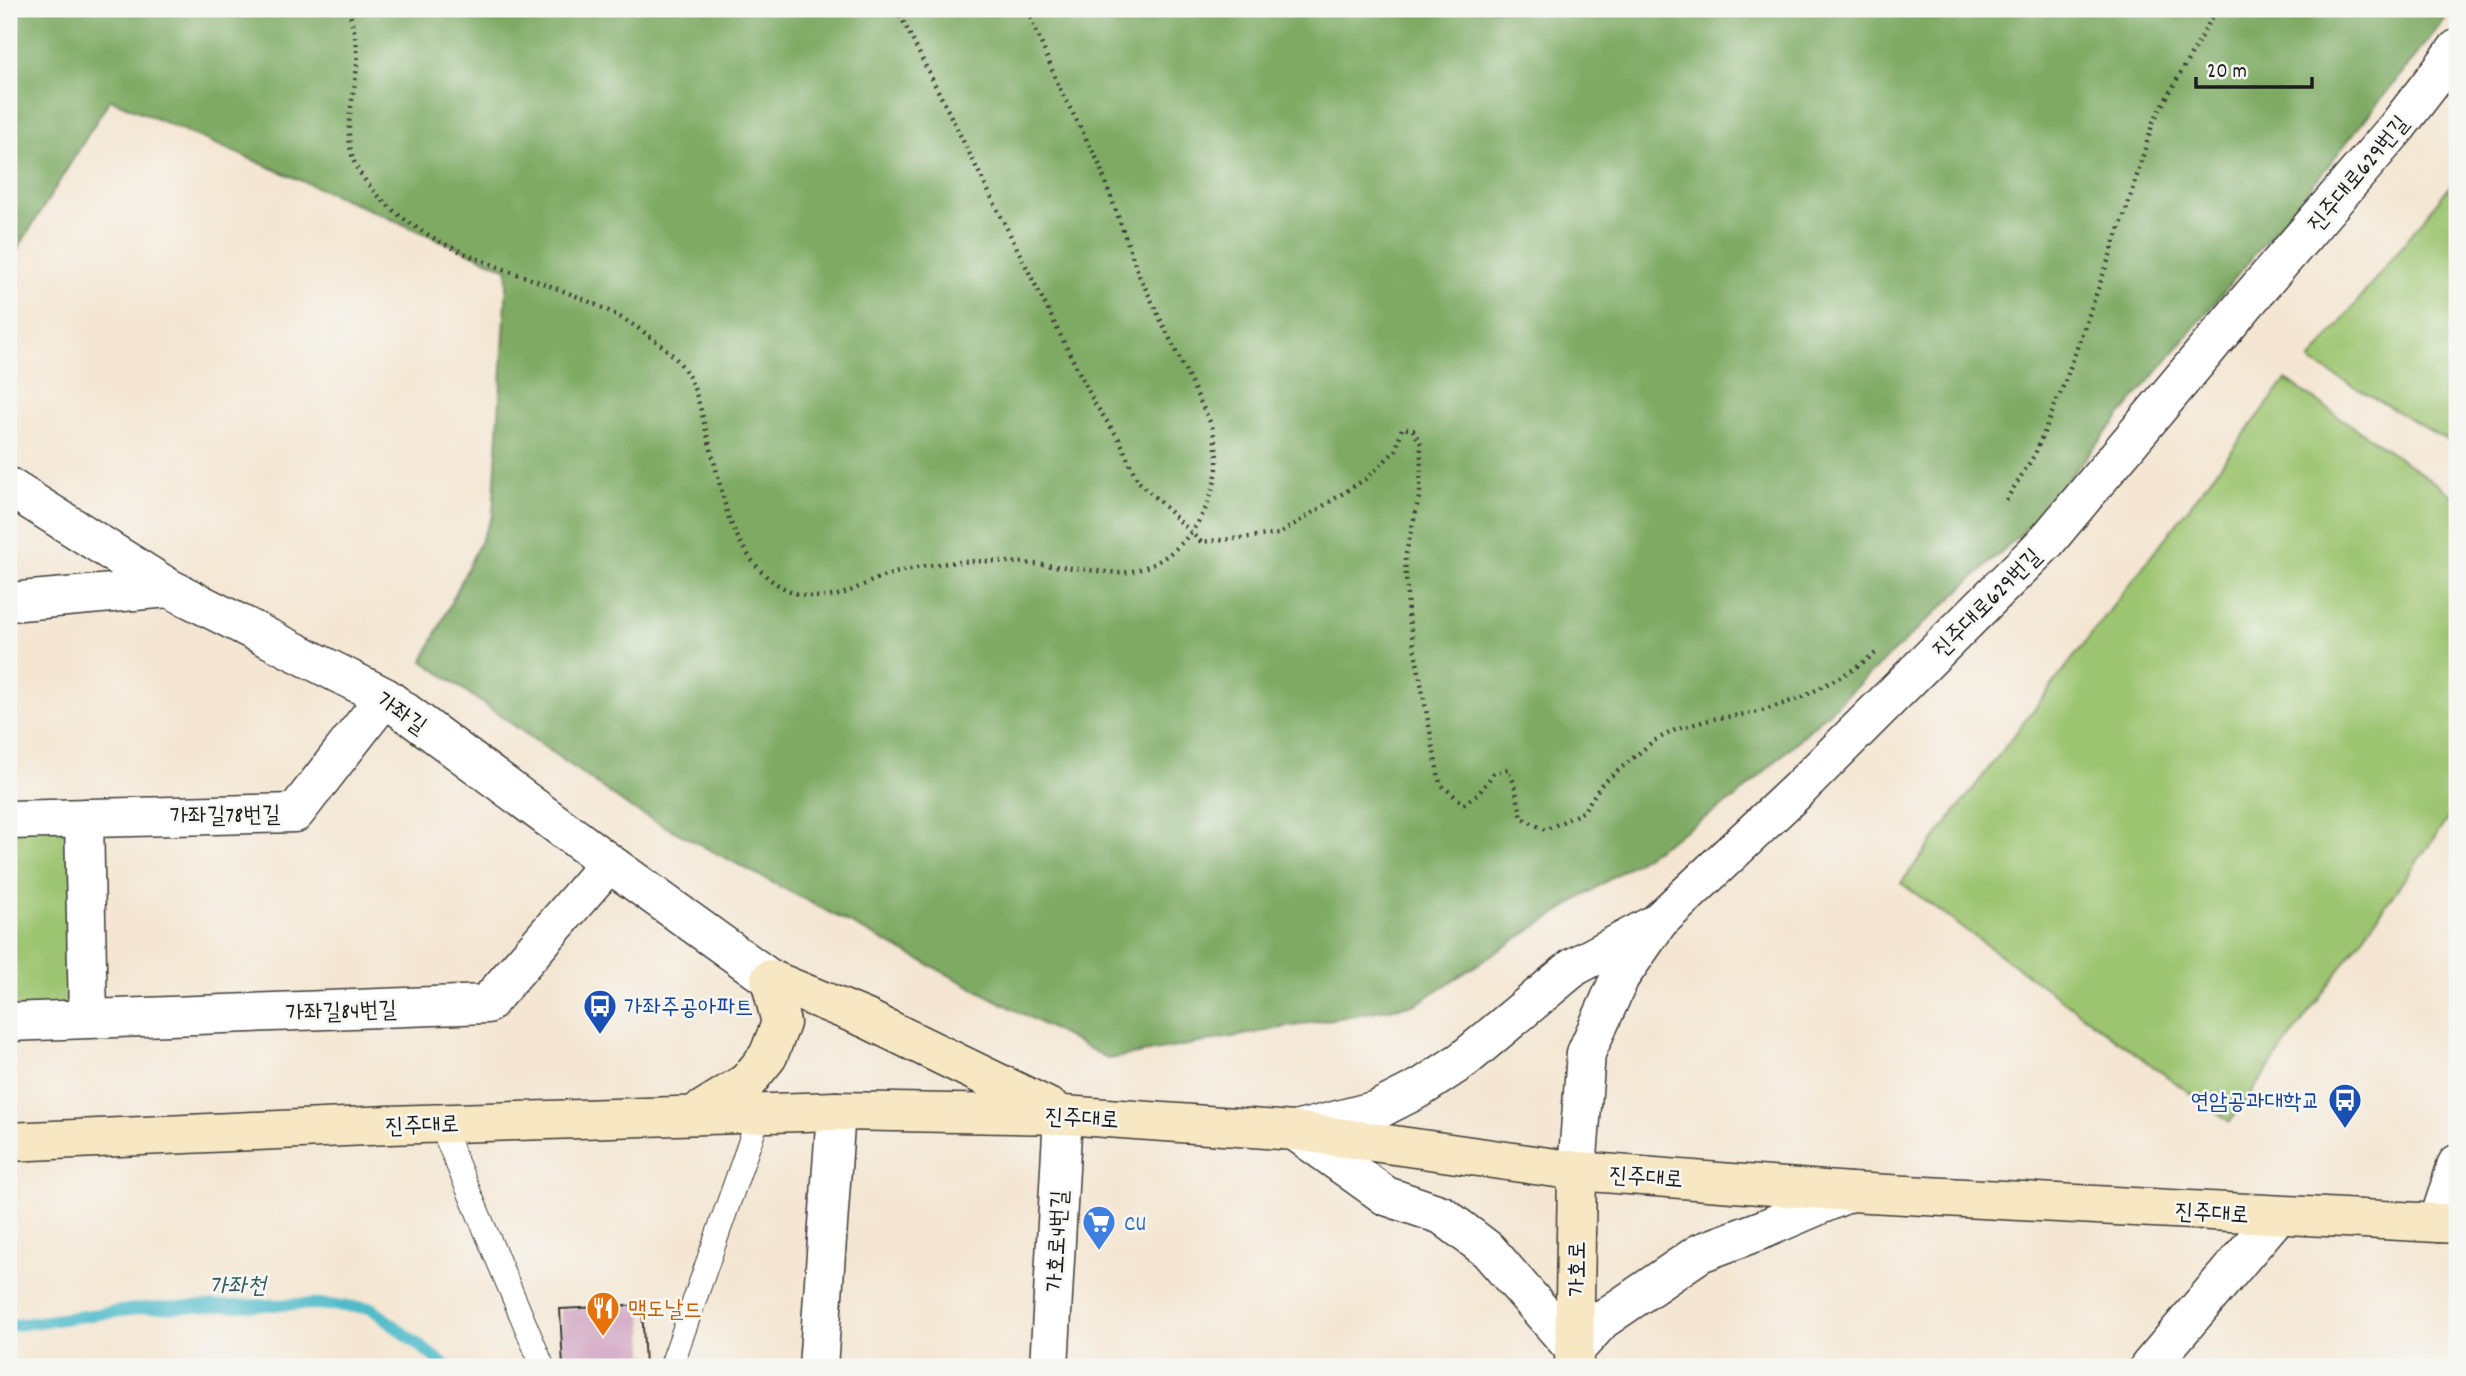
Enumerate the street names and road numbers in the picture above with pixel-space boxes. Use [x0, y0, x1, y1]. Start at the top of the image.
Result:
street label: 진주대로629번길 [2301, 110, 2418, 241]
street label: 진주대로629번길 [1926, 542, 2051, 667]
street label: 가좌길 [368, 685, 432, 744]
street label: 가좌길78번길 [169, 800, 281, 835]
street label: 가좌길84번길 [285, 995, 397, 1032]
street label: 진주대로 [1044, 1102, 1120, 1139]
street label: 진주대로 [385, 1110, 460, 1145]
street label: 진주대로 [1608, 1160, 1684, 1199]
street label: 가호로4번길 [1040, 1189, 1079, 1293]
street label: 진주대로 [2174, 1197, 2250, 1234]
street label: 가호로 [1563, 1241, 1596, 1297]

